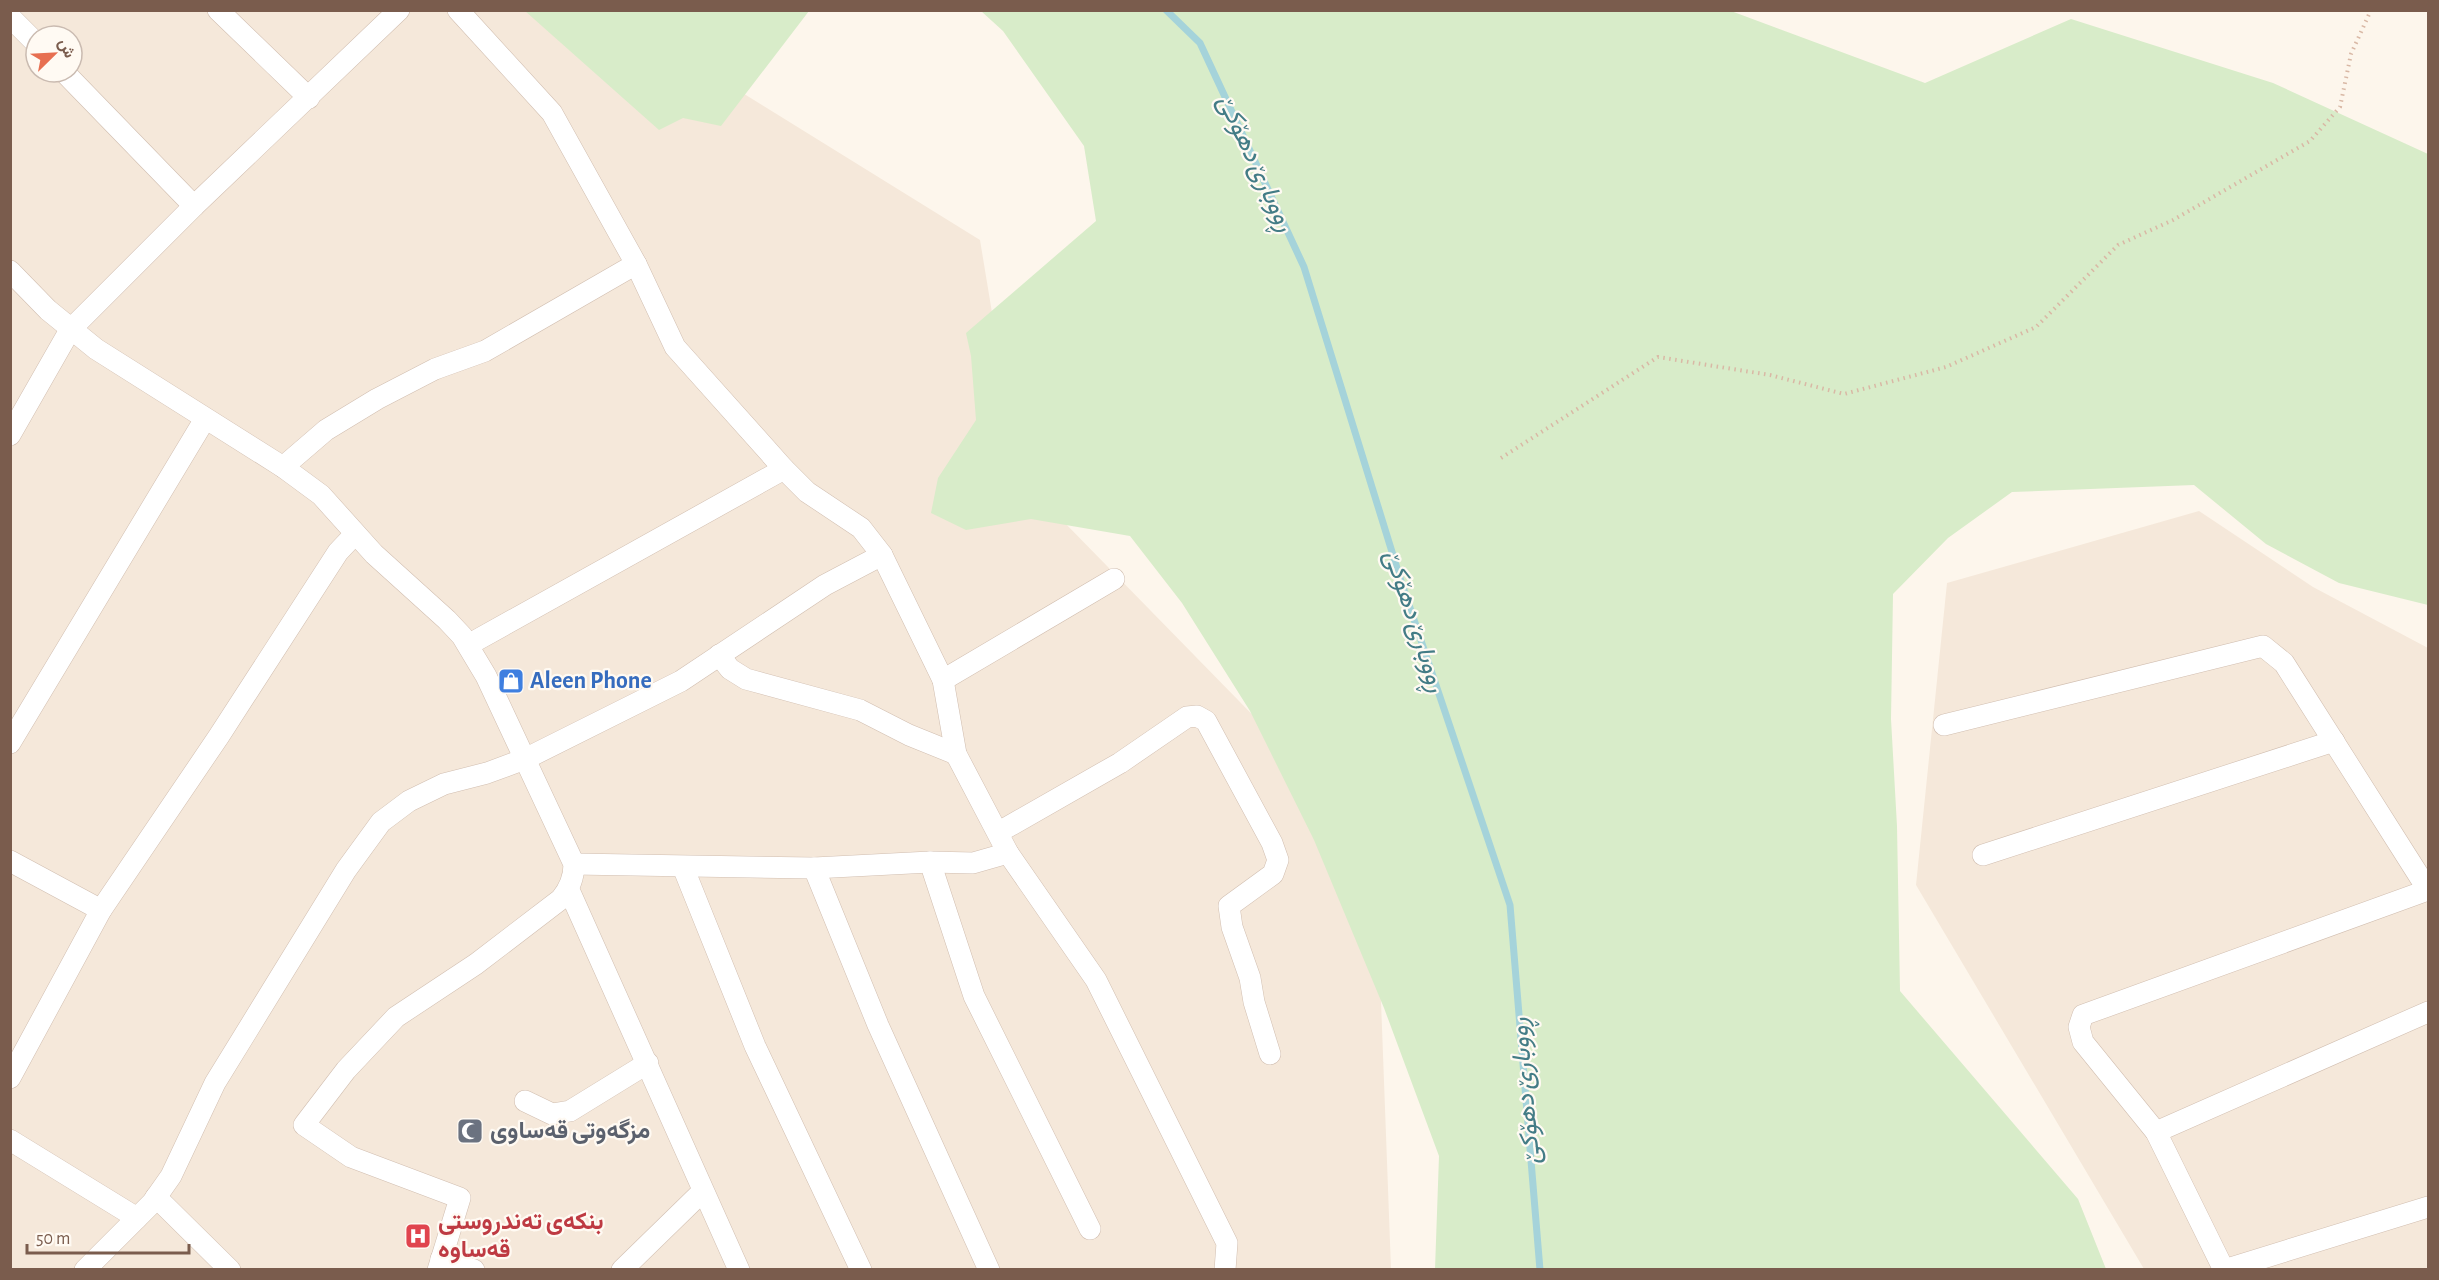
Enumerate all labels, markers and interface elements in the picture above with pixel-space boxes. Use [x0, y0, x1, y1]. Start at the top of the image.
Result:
north arrow [24, 24, 84, 84]
text: ش [55, 36, 78, 61]
water label: ڕووبارێ دهۆكێ [1206, 91, 1299, 239]
water label: ڕووبارێ دهۆكێ [1372, 547, 1450, 698]
shop icon: Aleen Phone [496, 666, 526, 696]
place label: Aleen Phone [530, 669, 652, 693]
water label: ڕووبارێ دهۆكێ [1506, 1016, 1552, 1166]
mosque icon: مزگەوتی قەساوی [455, 1116, 485, 1146]
place label: مزگەوتی قەساوی [490, 1118, 650, 1145]
place label: بنکەی تەندروستی قەساوە [438, 1210, 603, 1264]
scale bar [27, 1217, 189, 1255]
hospital icon: بنکەی تەندروستی قەساوە [403, 1221, 433, 1251]
text: 50 m [36, 1230, 70, 1248]

